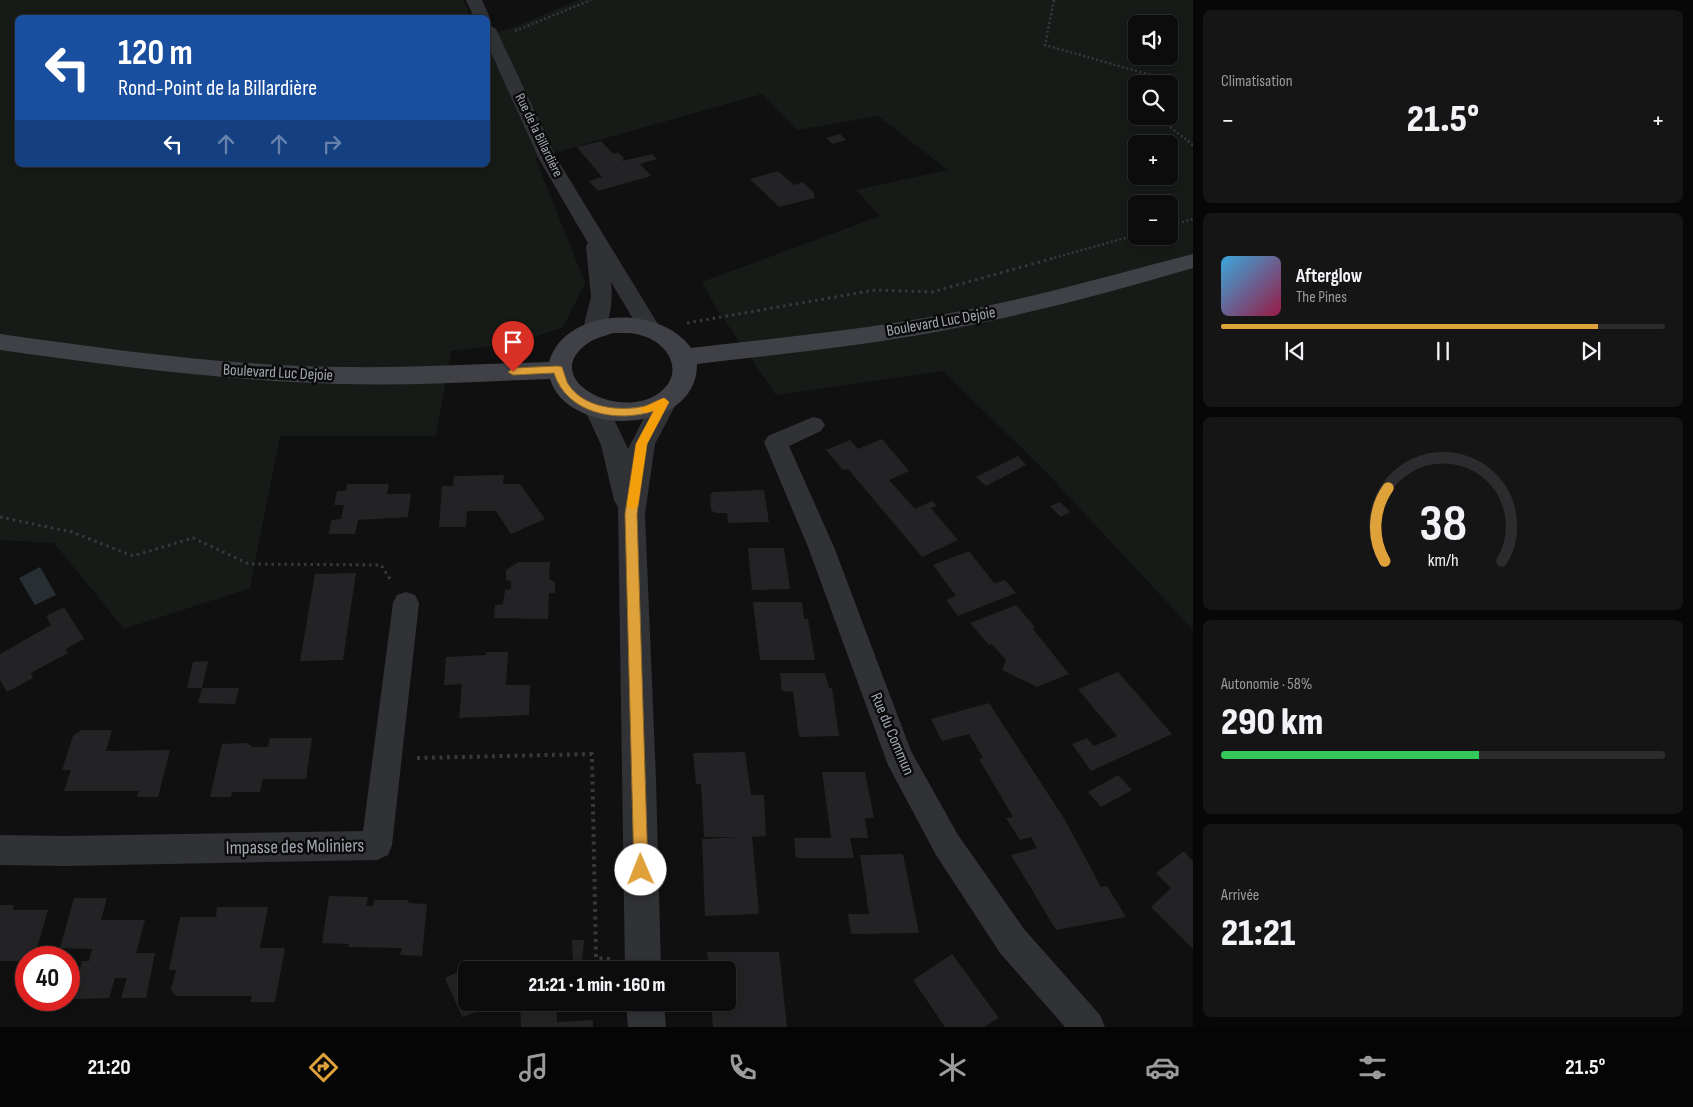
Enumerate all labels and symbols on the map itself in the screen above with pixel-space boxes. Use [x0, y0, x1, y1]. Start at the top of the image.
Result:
street label: Rue de la Billardière [511, 90, 567, 180]
street label: Boulevard Luc Dejoie [885, 303, 997, 341]
pin [492, 321, 534, 372]
street label: Boulevard Luc Dejoie [222, 361, 334, 385]
street label: Rue du Commun [866, 690, 918, 778]
street label: Impasse des Moliniers [225, 834, 365, 860]
position arrow [614, 843, 666, 895]
speed limit sign: 40 [15, 946, 80, 1011]

